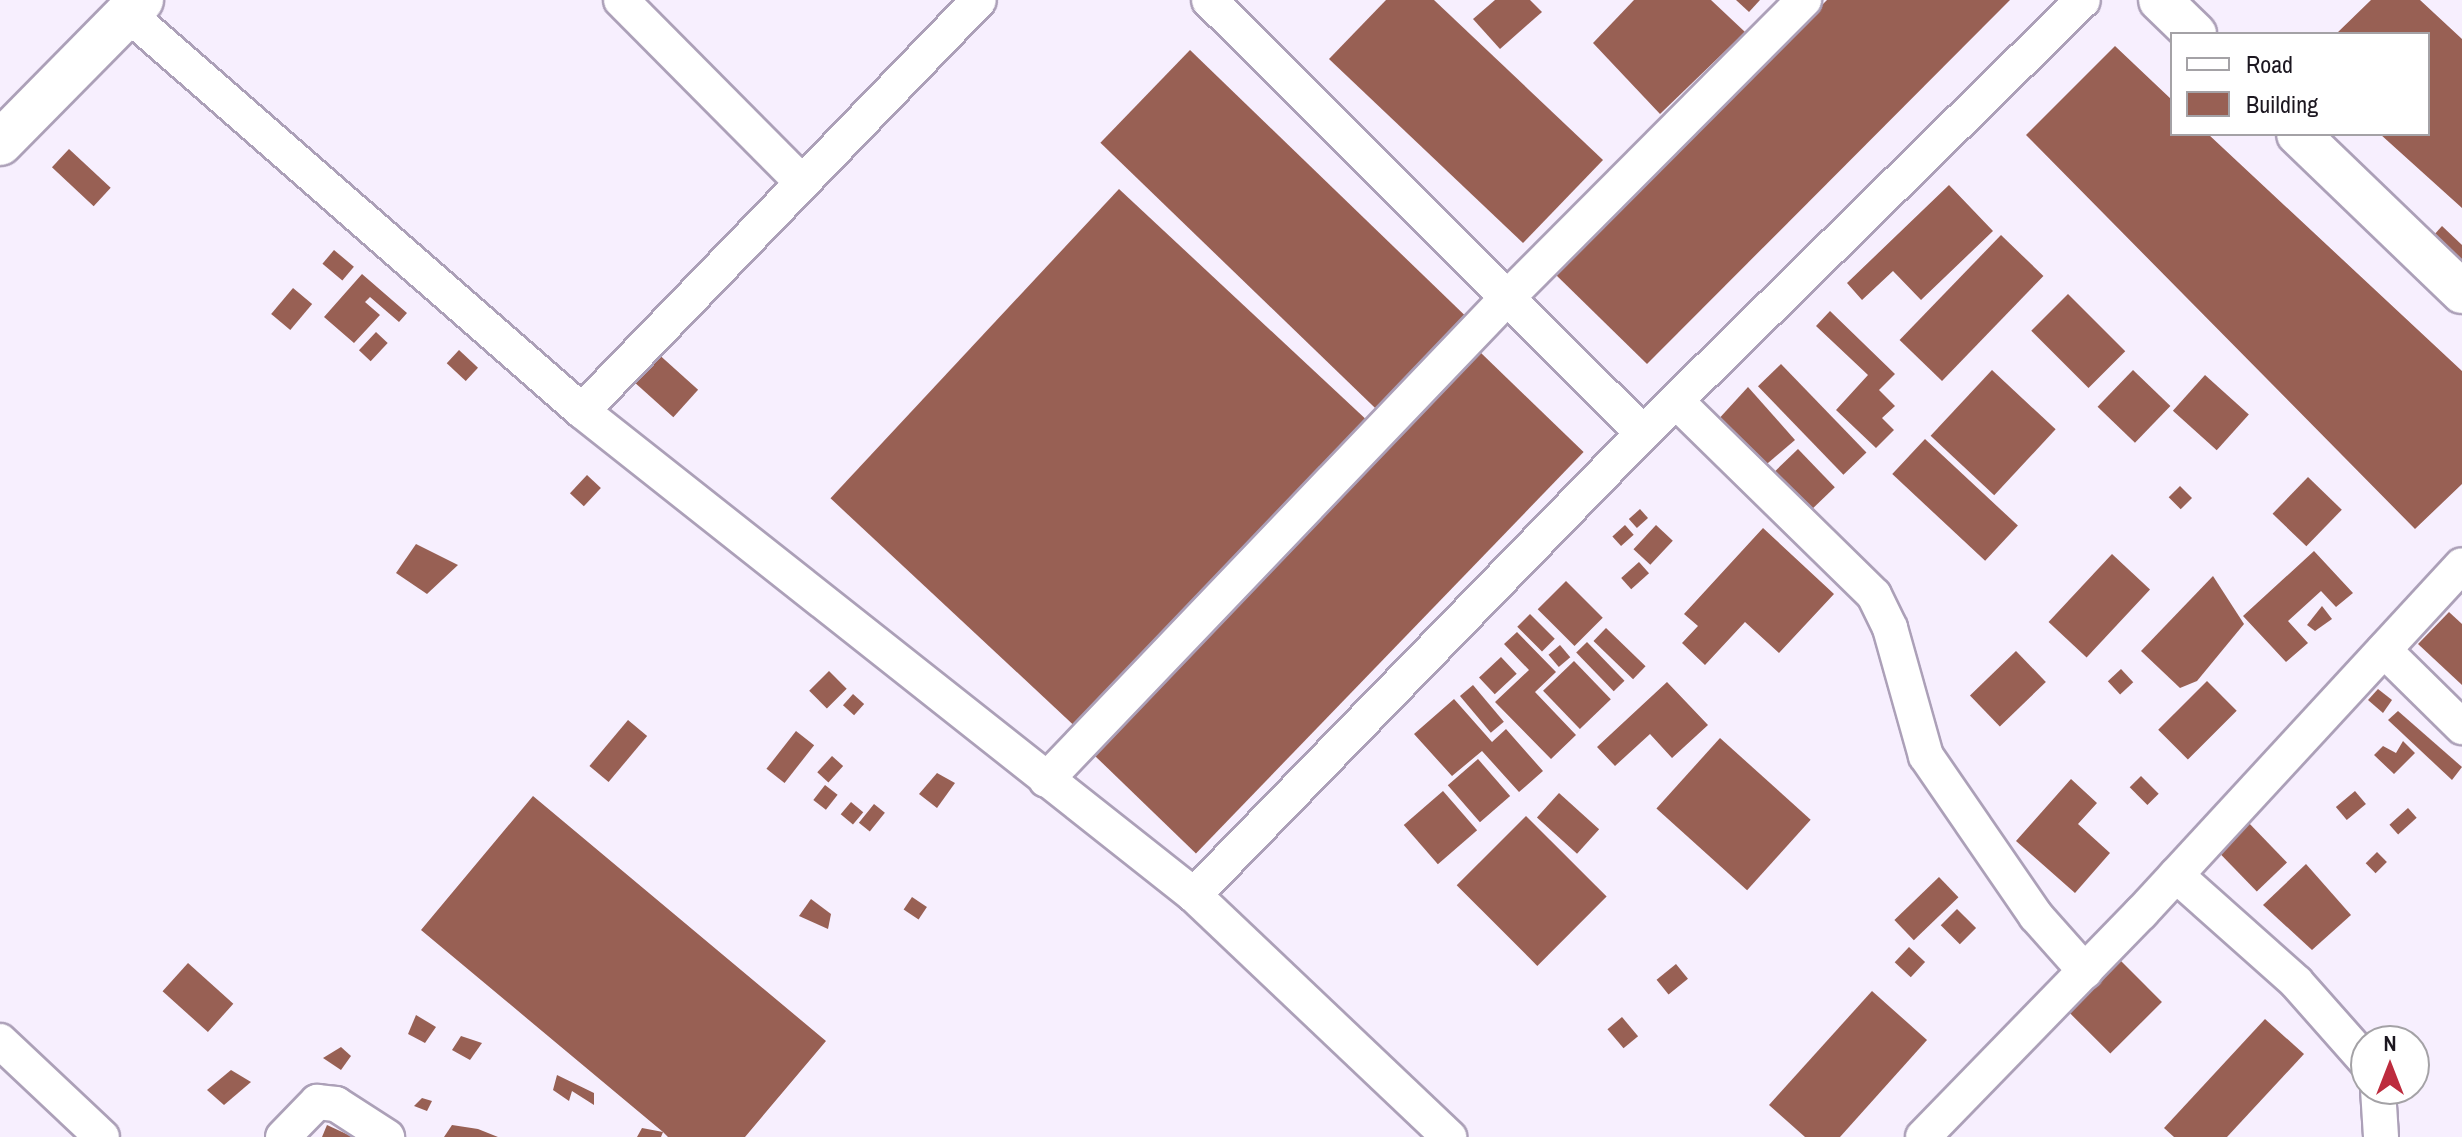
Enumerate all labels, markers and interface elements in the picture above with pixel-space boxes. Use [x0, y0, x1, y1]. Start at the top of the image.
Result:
legend [2170, 32, 2430, 136]
text: Road [2246, 48, 2293, 80]
text: Building [2246, 88, 2318, 120]
north arrow [2350, 1025, 2430, 1105]
text: N [2383, 1028, 2397, 1058]

